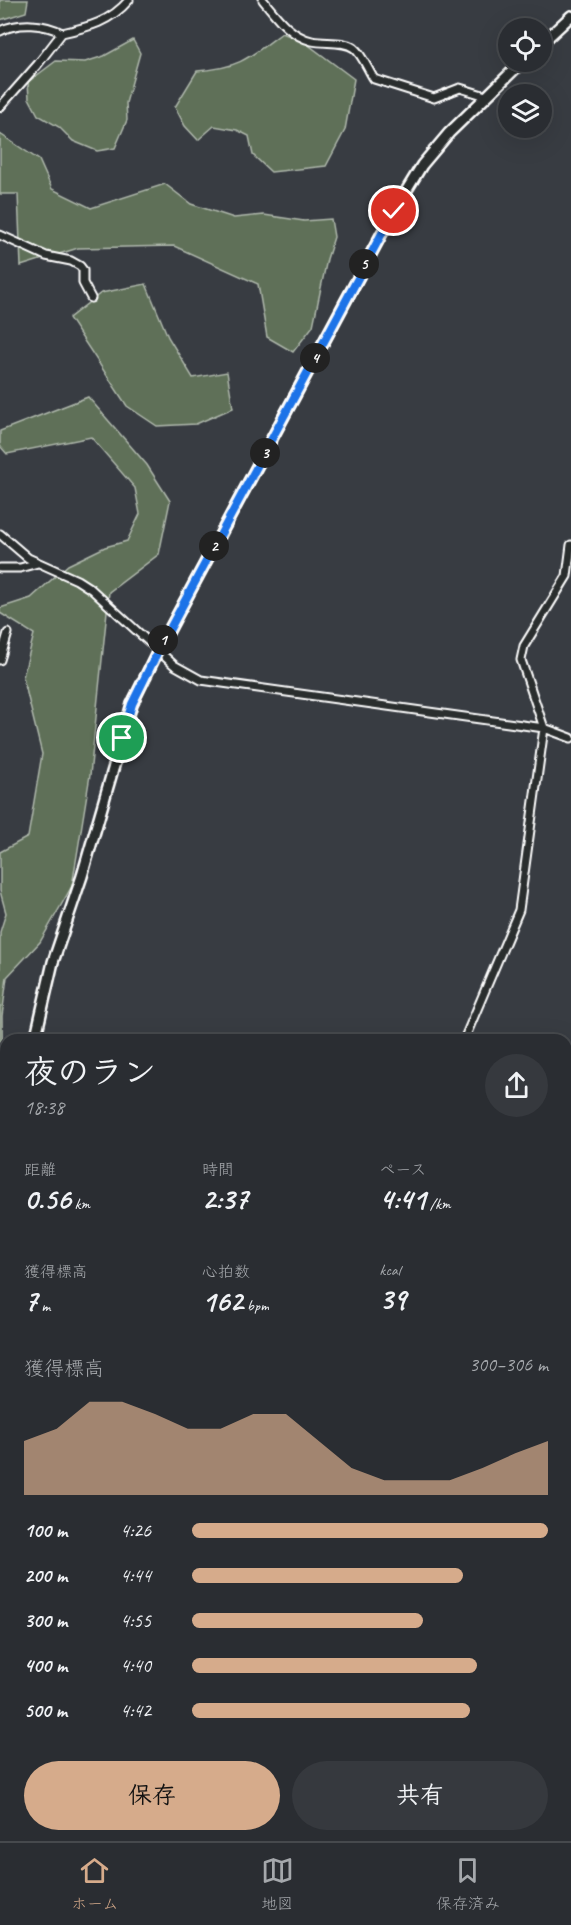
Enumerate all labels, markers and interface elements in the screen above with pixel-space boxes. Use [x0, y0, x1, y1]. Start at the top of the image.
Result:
map controls [498, 18, 552, 138]
button: locate [498, 18, 552, 72]
button: layers [498, 84, 552, 138]
pin [368, 185, 419, 236]
icon: check [377, 194, 410, 227]
pin: 5 [349, 249, 379, 279]
text: 5 [361, 254, 367, 274]
pin: 4 [300, 343, 330, 373]
text: 4 [311, 348, 319, 368]
pin: 3 [250, 438, 280, 468]
text: 3 [261, 443, 269, 463]
pin: 2 [199, 531, 229, 561]
text: 2 [210, 536, 218, 556]
pin: 1 [148, 625, 178, 655]
text: 1 [159, 630, 167, 650]
pin [96, 712, 147, 763]
icon: arrive [105, 721, 138, 754]
text: 夜のラン [24, 1051, 156, 1093]
button: share [485, 1054, 548, 1117]
text: 18:38 [24, 1095, 64, 1120]
text: 距離 [24, 1160, 56, 1180]
text: 時間 [202, 1160, 234, 1180]
text: ペース [379, 1160, 426, 1180]
text: 0.56 [24, 1180, 71, 1218]
text: 2:37 [202, 1180, 248, 1218]
text: 4:41 [379, 1180, 426, 1218]
text: km [71, 1194, 90, 1214]
text: /km [426, 1194, 451, 1214]
text: kcal [379, 1260, 400, 1280]
text: 獲得標高 [24, 1262, 88, 1282]
text: 心拍数 [202, 1262, 250, 1282]
text: 39 [379, 1280, 406, 1318]
text: 7 [24, 1282, 37, 1320]
text: 162 [202, 1282, 243, 1320]
text: m [37, 1296, 50, 1316]
text: bpm [243, 1296, 269, 1316]
text: 300–306 m [469, 1352, 548, 1377]
text: 獲得標高 [24, 1356, 104, 1381]
text: 100 m [24, 1518, 67, 1543]
text: 4:26 [120, 1518, 151, 1543]
text: 200 m [24, 1563, 67, 1588]
text: 4:44 [120, 1563, 151, 1588]
text: 300 m [24, 1608, 67, 1633]
text: 4:55 [120, 1608, 151, 1633]
text: 400 m [24, 1653, 67, 1678]
text: 4:40 [120, 1653, 151, 1678]
text: 500 m [24, 1698, 67, 1723]
text: 4:42 [120, 1698, 151, 1723]
button: 保存 [24, 1761, 280, 1830]
button: 共有 [292, 1761, 548, 1830]
tab: ホーム [71, 1854, 118, 1914]
tab: 地図 [261, 1854, 294, 1914]
tab: 保存済み [436, 1854, 500, 1914]

